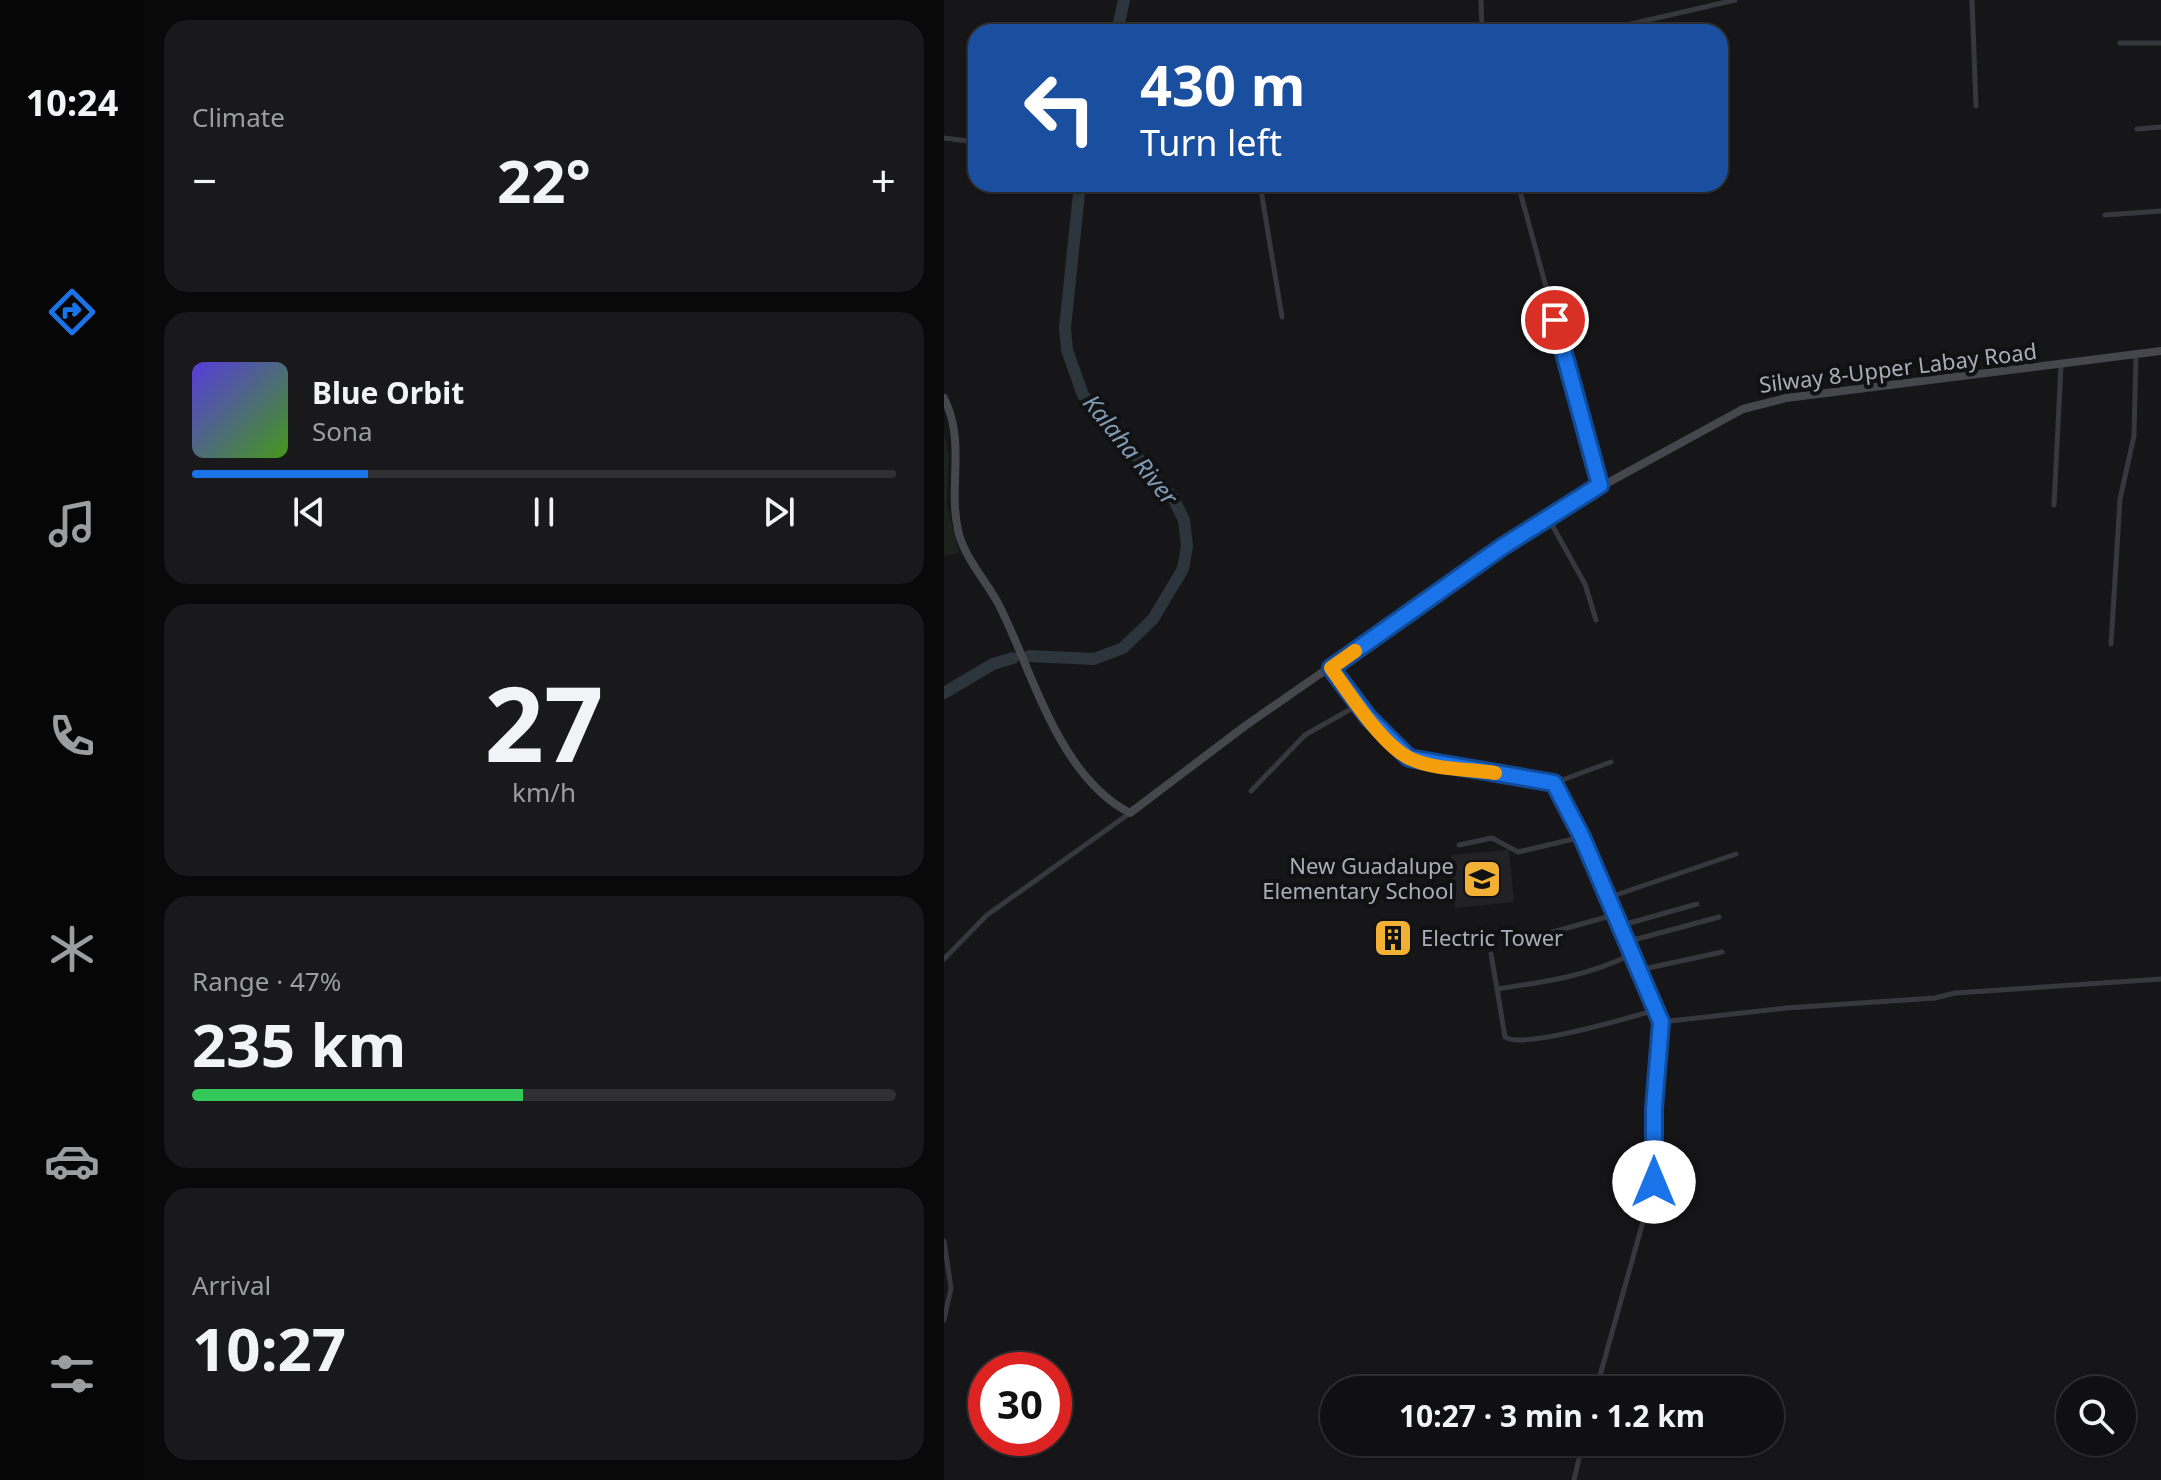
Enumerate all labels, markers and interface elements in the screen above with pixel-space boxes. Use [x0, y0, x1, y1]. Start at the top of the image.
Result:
text: 430 m [1140, 46, 1305, 122]
icon: left [1008, 56, 1112, 160]
text: 10:24 [26, 78, 118, 127]
text: Climate [192, 99, 285, 135]
text: Turn left [1140, 118, 1282, 167]
text: 22° [497, 139, 591, 221]
text: − [192, 150, 217, 210]
text: + [871, 150, 896, 210]
icon: directions [44, 284, 100, 340]
pin [1521, 286, 1589, 354]
icon: arrive [1533, 298, 1577, 342]
street label: Silway 8-Upper Labay Road [1757, 335, 2038, 399]
text: Blue Orbit [312, 372, 464, 413]
water label: Kalaha River [1076, 387, 1187, 512]
text: Sona [312, 413, 373, 449]
icon: previous [287, 490, 331, 534]
icon: pause [522, 490, 566, 534]
icon: next [757, 490, 801, 534]
icon: music [44, 496, 100, 552]
text: 27 [485, 651, 603, 792]
icon: phone [44, 708, 100, 764]
text: km/h [512, 774, 576, 810]
place label: New Guadalupe Elementary School [1262, 850, 1454, 905]
school or university icon: New Guadalupe Elementary School [1461, 858, 1503, 900]
building icon: Electric Tower [1372, 917, 1414, 959]
icon: climate [44, 921, 100, 977]
place label: Electric Tower [1421, 922, 1563, 952]
text: Range · 47% [192, 963, 341, 999]
text: 235 km [192, 1003, 406, 1085]
icon: car [44, 1133, 100, 1189]
position arrow [1612, 1140, 1696, 1224]
text: Arrival [192, 1267, 271, 1303]
text: 10:27 [192, 1307, 346, 1389]
icon: filters [44, 1346, 100, 1402]
speed limit sign: 30 [968, 1352, 1072, 1456]
map controls [2056, 1376, 2136, 1456]
button: search [2056, 1376, 2136, 1456]
text: 10:27 · 3 min · 1.2 km [1399, 1395, 1705, 1436]

